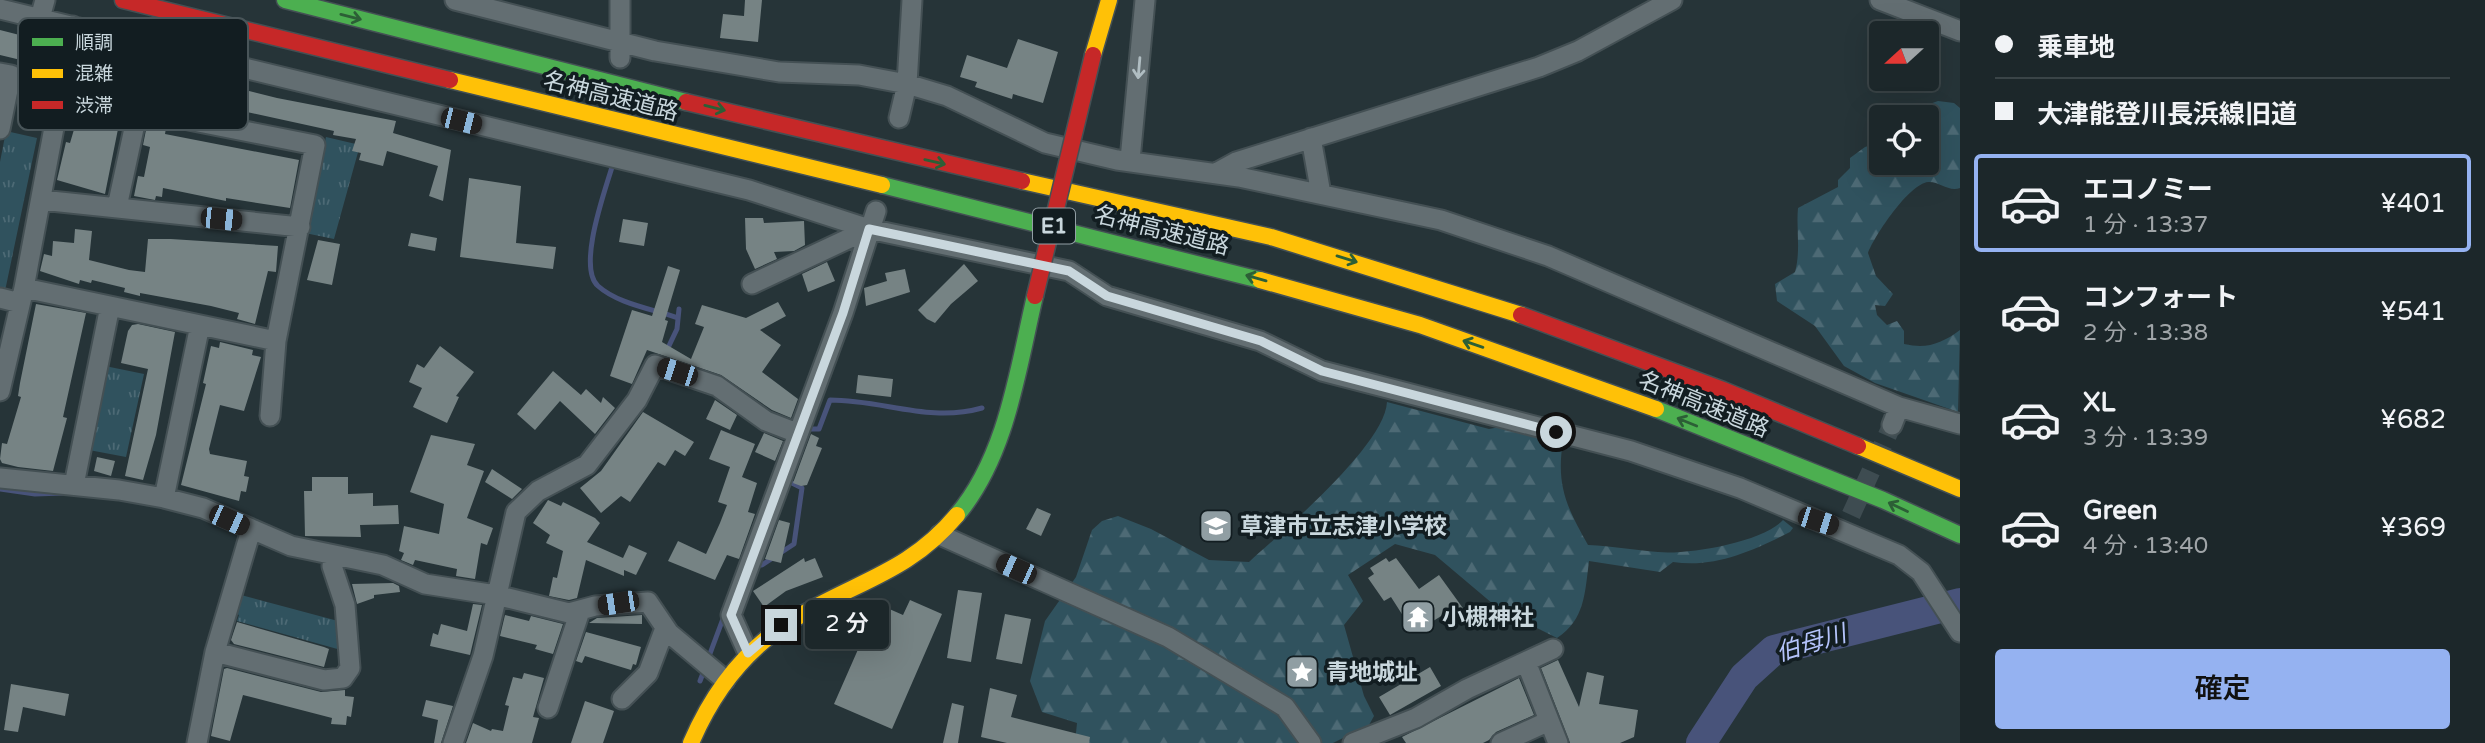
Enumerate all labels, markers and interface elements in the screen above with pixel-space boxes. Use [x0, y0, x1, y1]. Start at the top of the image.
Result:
one-way arrow [339, 11, 362, 24]
legend [18, 18, 248, 130]
north arrow [1869, 21, 1939, 91]
map controls [1869, 21, 1939, 175]
text: 順調 [75, 32, 113, 54]
text: 乗車地 [2037, 32, 2115, 63]
one-way arrow [1132, 56, 1145, 79]
text: 混雑 [75, 63, 113, 85]
street label: 名神高速道路 [540, 67, 681, 127]
text: 渋滞 [75, 95, 113, 117]
text: 大津能登川長浜線旧道 [2037, 99, 2297, 130]
one-way arrow [703, 102, 725, 115]
button: locate [1869, 105, 1939, 175]
car [439, 106, 484, 136]
one-way arrow [923, 156, 946, 169]
icon: car [1999, 172, 2062, 235]
text: エコノミー [2083, 174, 2213, 205]
text: ¥401 [2380, 188, 2446, 219]
street label: 名神高速道路 [1091, 201, 1232, 261]
car [200, 206, 243, 232]
road number: E1 [1033, 208, 1075, 244]
text: 1 分 · 13:37 [2083, 211, 2208, 239]
one-way arrow [1336, 254, 1358, 267]
one-way arrow [1245, 271, 1267, 284]
icon: car [1999, 280, 2062, 343]
text: コンフォート [2083, 282, 2238, 313]
text: ¥541 [2380, 296, 2446, 327]
text: 2 分 · 13:38 [2083, 319, 2208, 347]
one-way arrow [1463, 337, 1485, 349]
car [654, 356, 701, 388]
street label: 名神高速道路 [1634, 366, 1773, 444]
text: XL [2083, 387, 2115, 418]
icon: car [1999, 388, 2062, 451]
text: ¥682 [2380, 404, 2446, 435]
one-way arrow [1677, 414, 1698, 427]
route start [1540, 416, 1572, 448]
text: 3 分 · 13:39 [2083, 424, 2208, 452]
text: Green [2083, 495, 2158, 526]
icon: car [1999, 496, 2062, 559]
one-way arrow [1888, 499, 1909, 513]
car [206, 502, 253, 538]
car [1795, 505, 1842, 537]
school or university icon: 草津市立志津小学校 [1197, 507, 1235, 545]
text: ¥369 [2380, 512, 2446, 543]
place label: 草津市立志津小学校 [1240, 513, 1447, 541]
text: 4 分 · 13:40 [2083, 532, 2208, 560]
car [993, 551, 1040, 587]
car [596, 589, 641, 617]
temple icon: 小槻神社 [1399, 598, 1437, 636]
callout: 2 分 [806, 600, 890, 650]
place label: 小槻神社 [1442, 604, 1534, 632]
route end [765, 609, 797, 641]
text: 2 分 [825, 610, 869, 638]
water label: 伯母川 [1772, 618, 1853, 668]
button: 確定 [1995, 649, 2450, 729]
place icon: 青地城址 [1283, 653, 1321, 691]
place label: 青地城址 [1326, 659, 1418, 687]

